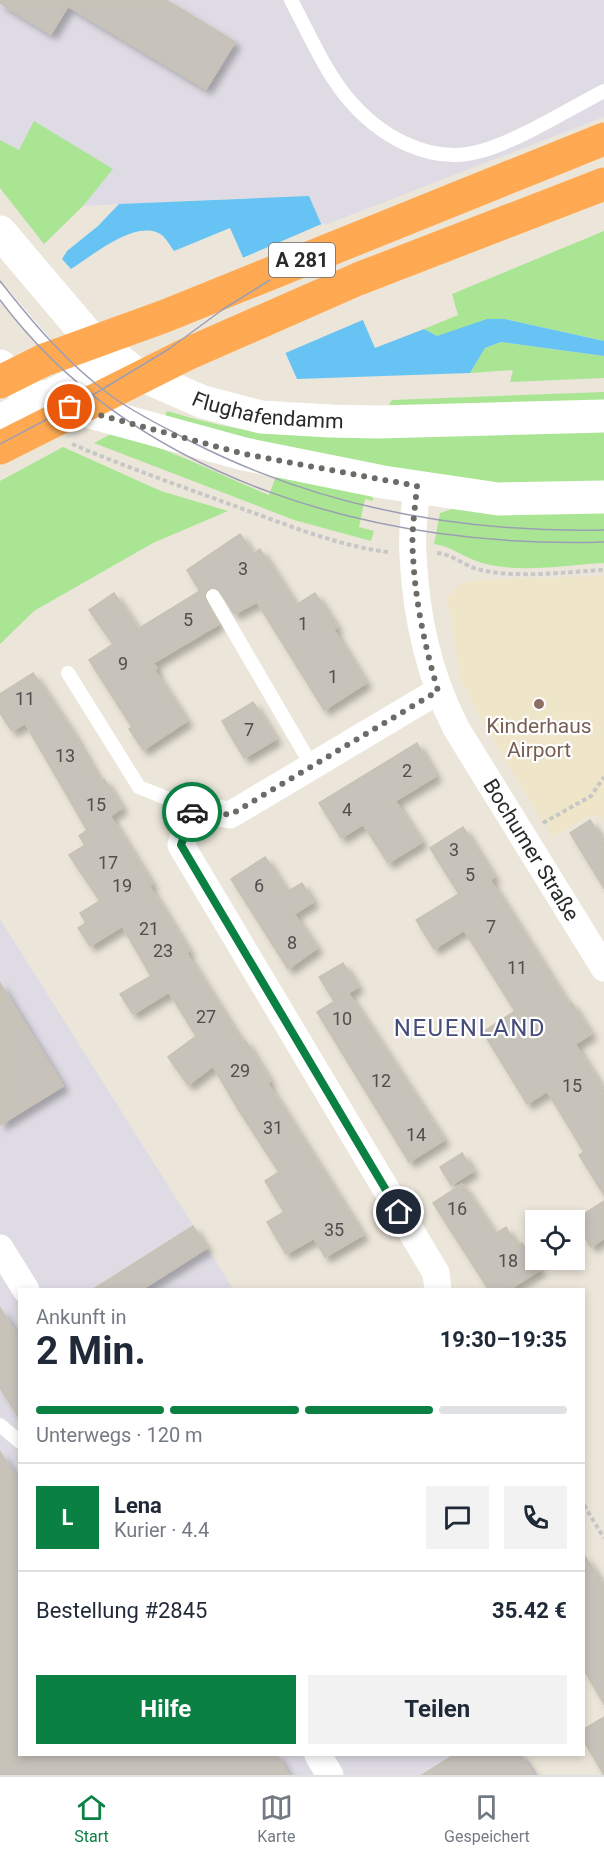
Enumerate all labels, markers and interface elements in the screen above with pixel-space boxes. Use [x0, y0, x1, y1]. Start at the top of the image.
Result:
road number: A 281 [269, 243, 335, 277]
pin [44, 381, 95, 432]
street label: Flughafendamm [189, 387, 344, 433]
icon: bag [53, 390, 86, 423]
house number: 3 [238, 558, 248, 579]
house number: 5 [183, 609, 193, 630]
house number: 1 [298, 613, 308, 634]
house number: 9 [118, 653, 128, 674]
house number: 1 [328, 666, 338, 687]
house number: 11 [15, 688, 35, 709]
marker: Kinderhaus Airport [532, 697, 546, 711]
place label: Kinderhaus Airport [486, 714, 592, 762]
house number: 7 [244, 719, 254, 740]
house number: 13 [55, 745, 75, 766]
house number: 2 [402, 760, 412, 781]
street label: Bochumer Straße [478, 774, 584, 925]
courier [162, 782, 222, 842]
house number: 15 [86, 794, 106, 815]
icon: car [176, 796, 209, 829]
house number: 4 [342, 799, 352, 820]
house number: 3 [449, 839, 459, 860]
house number: 17 [98, 852, 118, 873]
house number: 5 [465, 864, 475, 885]
house number: 19 [112, 875, 132, 896]
house number: 6 [254, 875, 264, 896]
house number: 7 [486, 916, 496, 937]
house number: 21 [139, 918, 159, 939]
house number: 8 [287, 932, 297, 953]
house number: 23 [153, 940, 173, 961]
house number: 11 [507, 957, 527, 978]
house number: 27 [196, 1006, 216, 1027]
house number: 10 [332, 1008, 352, 1029]
district label: NEUENLAND [394, 1014, 546, 1042]
house number: 29 [230, 1060, 250, 1081]
house number: 12 [371, 1070, 391, 1091]
house number: 15 [562, 1075, 582, 1096]
house number: 31 [263, 1117, 283, 1138]
house number: 14 [406, 1124, 426, 1145]
pin [373, 1186, 424, 1237]
icon: home [382, 1195, 415, 1228]
house number: 16 [447, 1198, 467, 1219]
map controls [525, 1210, 585, 1270]
button: locate [525, 1210, 585, 1270]
house number: 35 [324, 1219, 344, 1240]
house number: 18 [498, 1250, 518, 1271]
text: Ankunft in [36, 1305, 127, 1329]
text: 19:30–19:35 [440, 1327, 567, 1352]
text: 2 Min. [36, 1328, 146, 1374]
text: Unterwegs · 120 m [36, 1423, 203, 1447]
button: chat [426, 1486, 489, 1549]
button: phone [504, 1486, 567, 1549]
text: Lena [114, 1493, 162, 1518]
text: L [62, 1505, 73, 1530]
text: Kurier · 4.4 [114, 1518, 209, 1542]
text: Bestellung #2845 [36, 1598, 207, 1623]
text: 35.42 € [492, 1598, 567, 1623]
button: Hilfe [36, 1675, 296, 1744]
button: Teilen [308, 1675, 567, 1744]
tab: Start [74, 1791, 109, 1846]
tab: Karte [257, 1791, 296, 1846]
tab: Gespeichert [444, 1791, 530, 1846]

